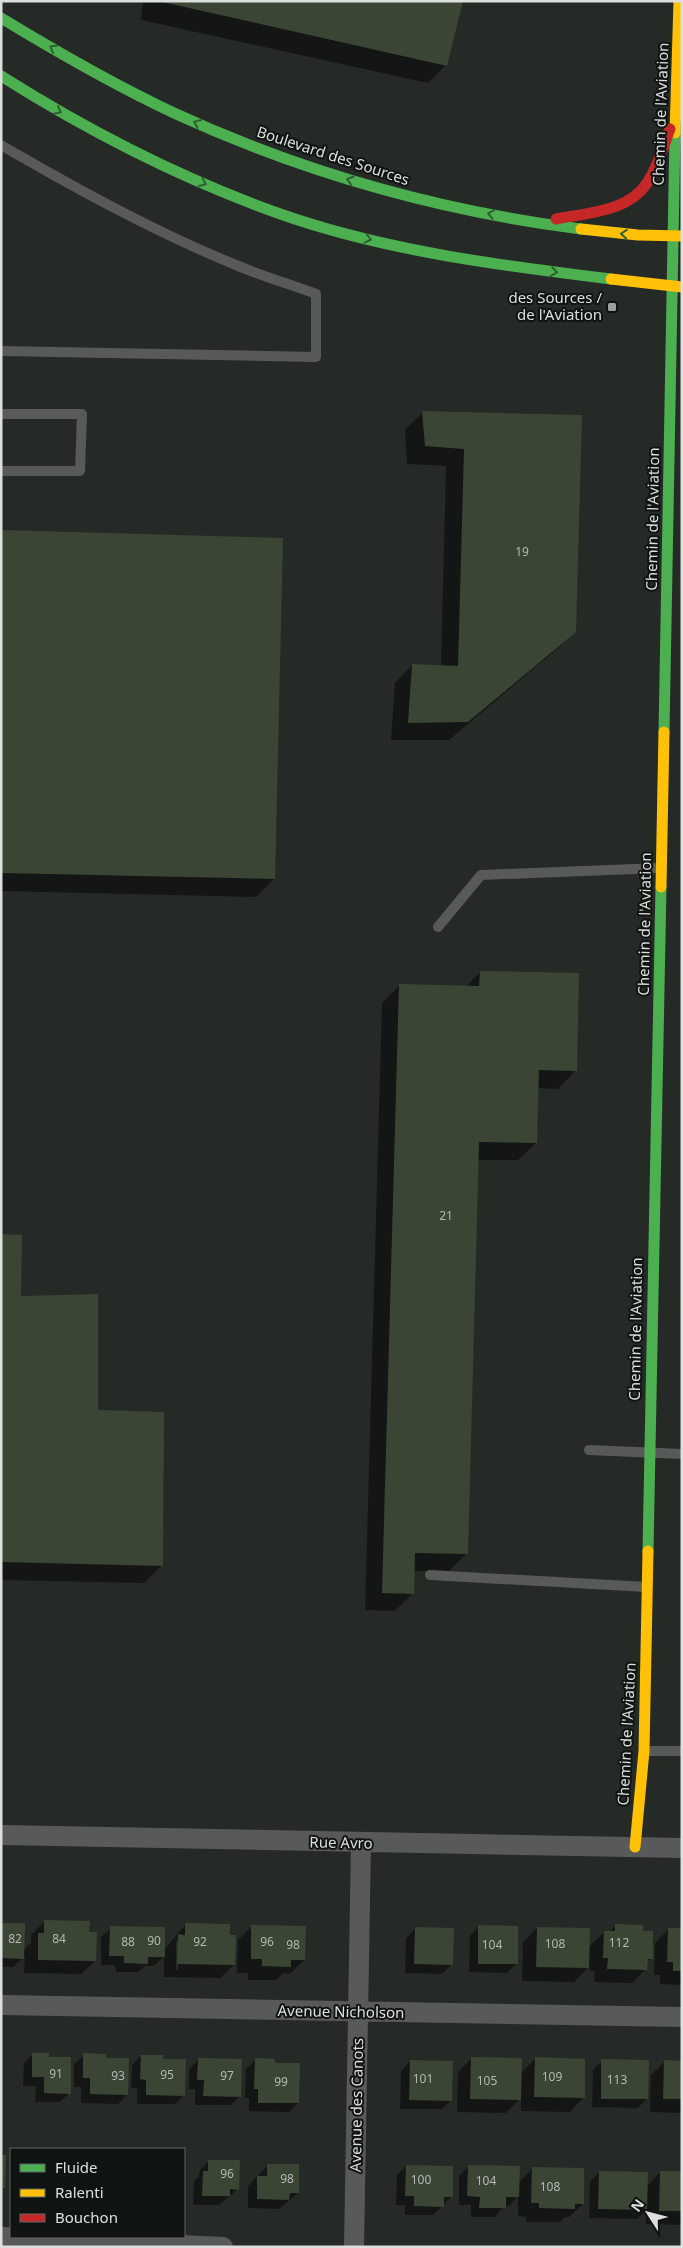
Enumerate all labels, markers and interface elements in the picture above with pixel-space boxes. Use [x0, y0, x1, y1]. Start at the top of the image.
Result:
street label: Chemin de l'Aviation [648, 42, 672, 186]
one-way arrow [50, 45, 59, 55]
one-way arrow [52, 105, 61, 115]
one-way arrow [193, 119, 202, 130]
street label: Boulevard des Sources [254, 121, 412, 189]
one-way arrow [346, 175, 354, 185]
one-way arrow [198, 176, 207, 187]
one-way arrow [486, 210, 495, 220]
one-way arrow [620, 229, 628, 240]
one-way arrow [364, 233, 373, 244]
one-way arrow [550, 266, 558, 277]
place label: des Sources / de l'Aviation [508, 287, 602, 324]
marker: des Sources / de l'Aviation [606, 301, 618, 313]
street label: Chemin de l'Aviation [641, 447, 663, 591]
house number: 19 [515, 543, 529, 560]
street label: Chemin de l'Aviation [633, 852, 655, 996]
house number: 21 [439, 1207, 453, 1224]
street label: Chemin de l'Aviation [624, 1257, 646, 1401]
street label: Chemin de l'Aviation [612, 1662, 640, 1806]
street label: Rue Avro [309, 1831, 373, 1853]
house number: 82 [8, 1930, 22, 1947]
house number: 84 [52, 1930, 66, 1947]
house number: 90 [147, 1932, 161, 1949]
house number: 88 [121, 1933, 135, 1950]
house number: 92 [193, 1933, 207, 1950]
house number: 96 [260, 1933, 274, 1950]
house number: 112 [609, 1934, 629, 1951]
house number: 108 [545, 1935, 565, 1952]
house number: 98 [286, 1936, 300, 1953]
house number: 104 [482, 1936, 502, 1953]
street label: Avenue Nicholson [277, 2000, 405, 2022]
street label: Avenue des Canots [345, 2038, 367, 2172]
house number: 91 [49, 2065, 63, 2082]
house number: 95 [160, 2066, 174, 2083]
house number: 93 [111, 2067, 125, 2084]
house number: 97 [220, 2067, 234, 2084]
house number: 109 [542, 2068, 562, 2085]
house number: 101 [413, 2070, 433, 2087]
house number: 113 [607, 2071, 627, 2088]
house number: 105 [477, 2072, 497, 2089]
house number: 99 [274, 2073, 288, 2090]
legend [10, 2148, 185, 2238]
text: Fluide [55, 2157, 97, 2177]
house number: 96 [220, 2165, 234, 2182]
house number: 98 [280, 2170, 294, 2187]
house number: 100 [411, 2171, 431, 2188]
house number: 104 [476, 2172, 496, 2189]
house number: 108 [540, 2178, 560, 2195]
text: Ralenti [55, 2182, 104, 2202]
north arrow [623, 2188, 673, 2238]
text: N [626, 2195, 648, 2215]
text: Bouchon [55, 2207, 118, 2227]

